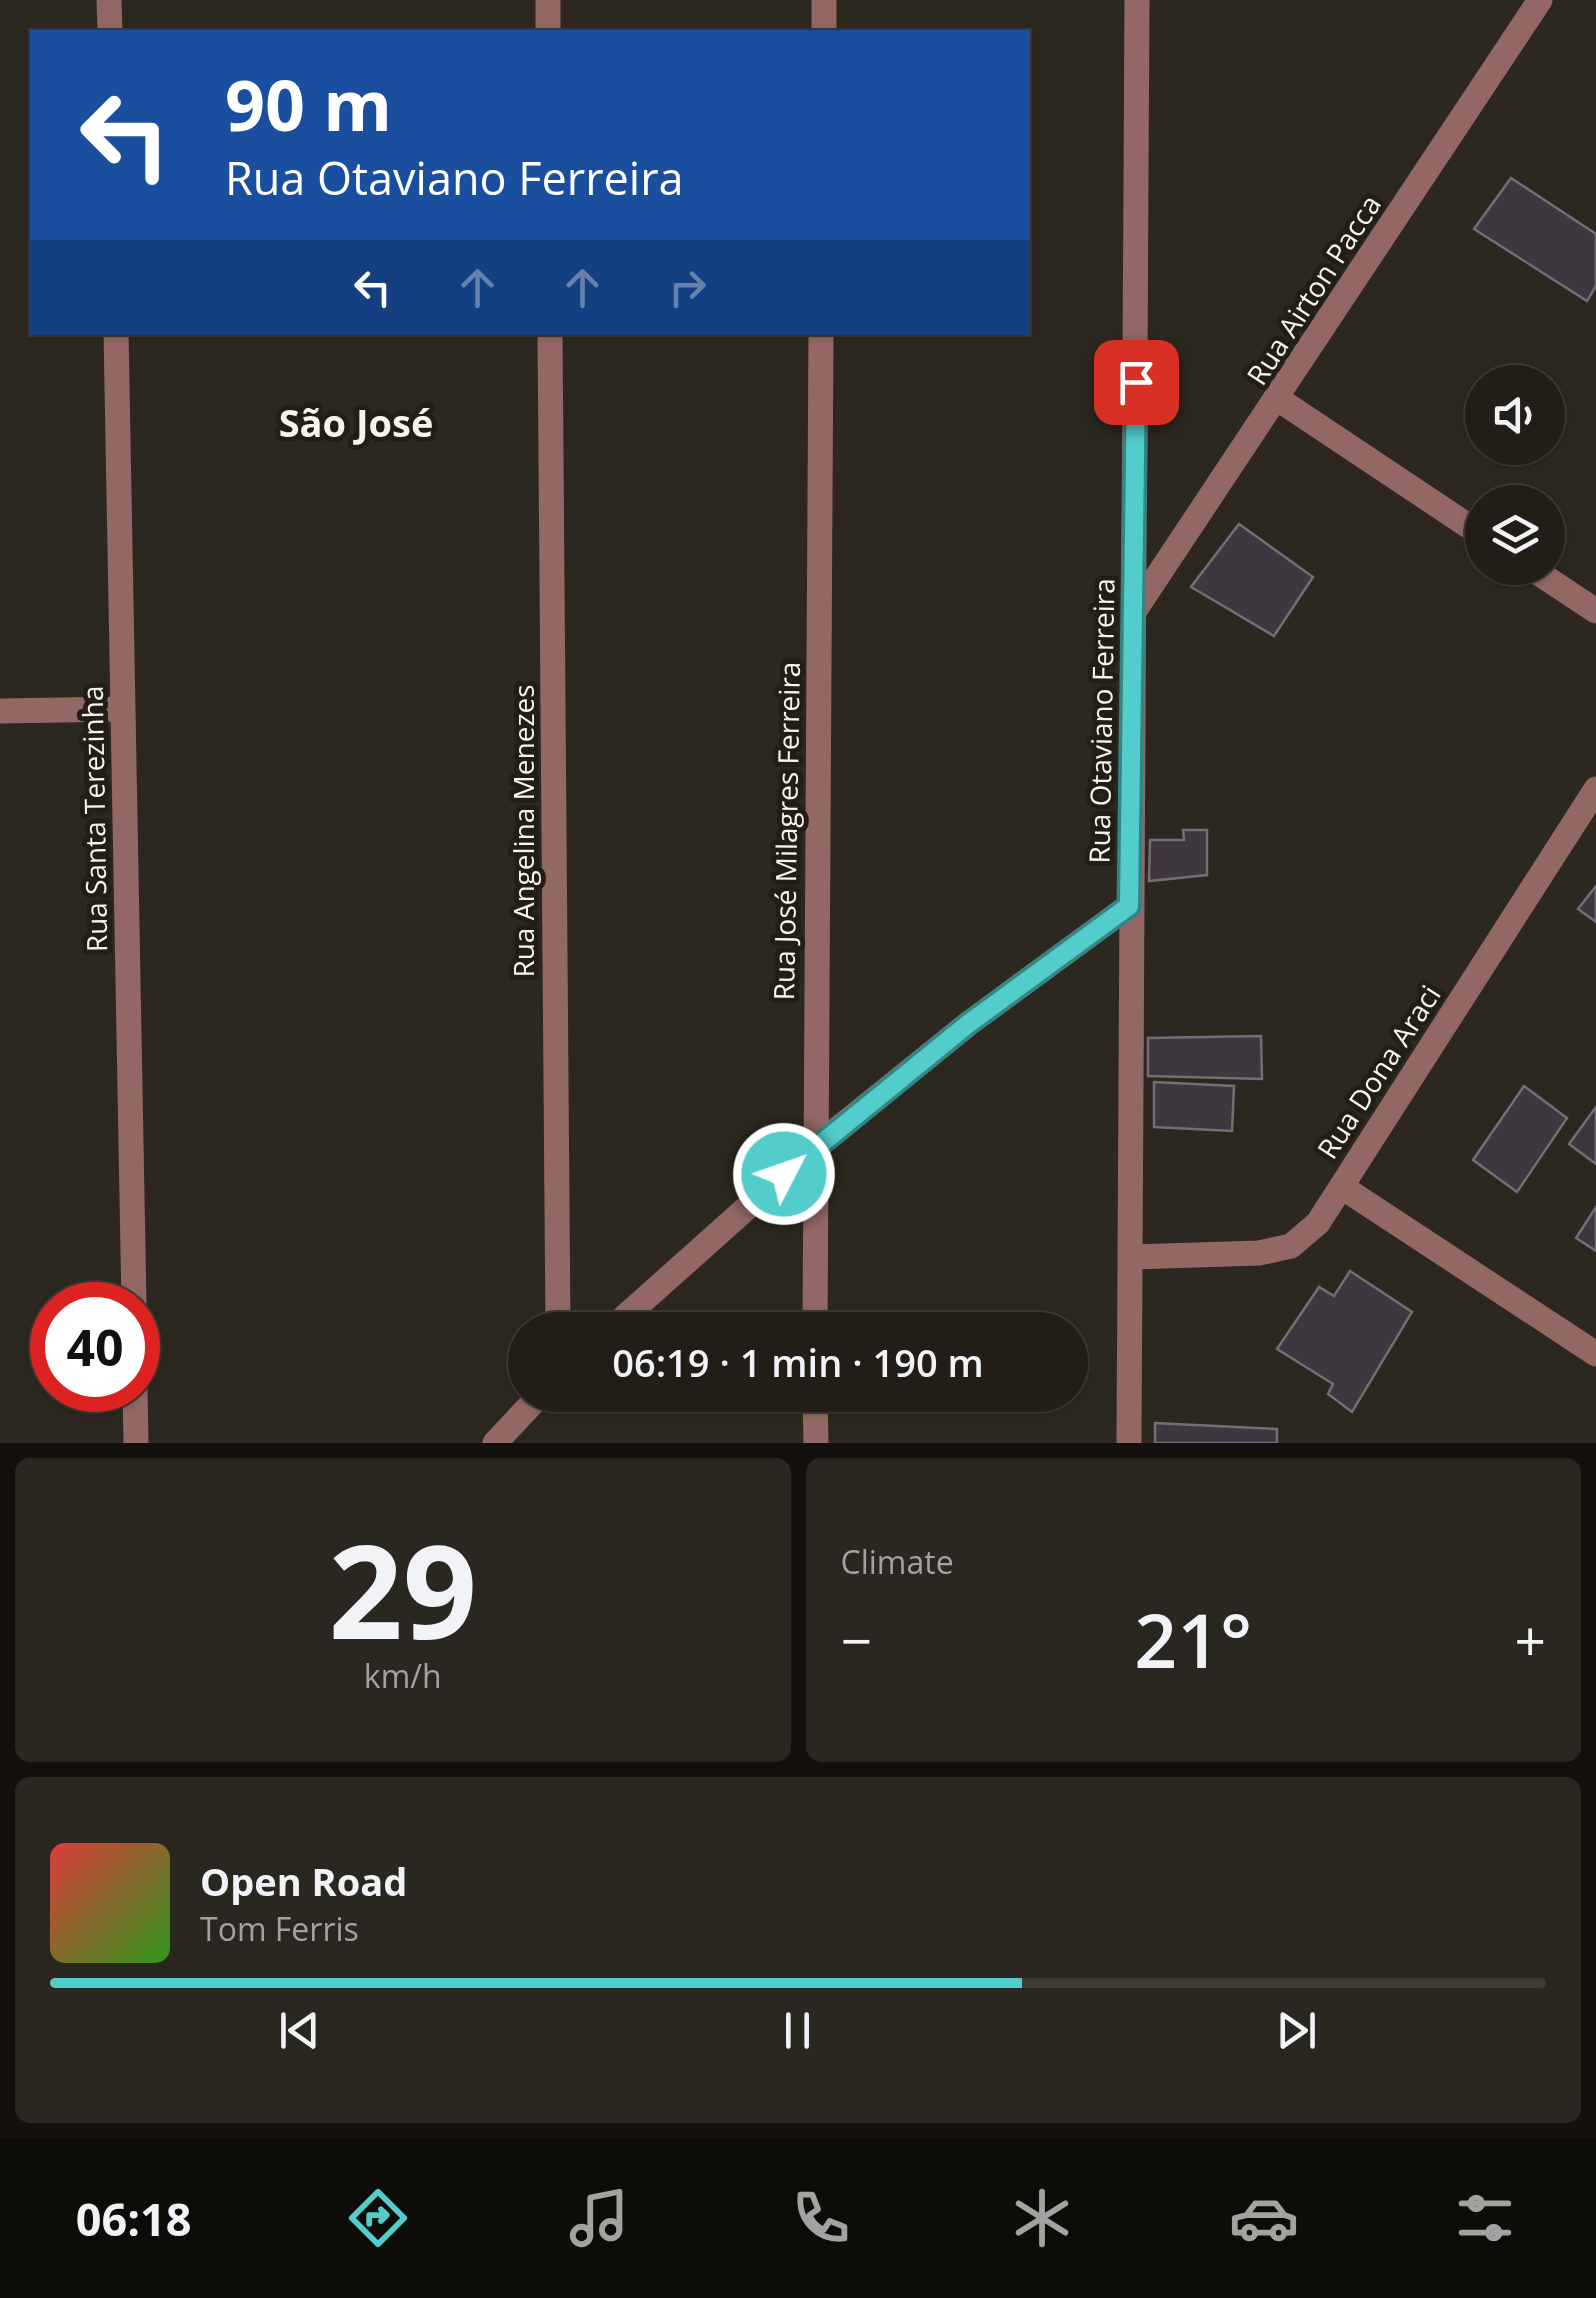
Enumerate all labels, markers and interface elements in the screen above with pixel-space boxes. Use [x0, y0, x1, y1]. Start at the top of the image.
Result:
text: 90 m [225, 56, 392, 152]
icon: left [60, 70, 190, 200]
text: Rua Otaviano Ferreira [225, 147, 684, 208]
street label: Rua Airton Pacca [1237, 187, 1389, 392]
icon: left [345, 260, 400, 315]
icon: ahead [450, 260, 505, 315]
icon: ahead [555, 260, 610, 315]
icon: right [660, 260, 715, 315]
pin [1094, 340, 1179, 425]
icon: arrive [1109, 355, 1164, 410]
map controls [1465, 365, 1565, 585]
button: sound [1465, 365, 1565, 465]
district label: São José [279, 396, 433, 448]
button: layers [1465, 485, 1565, 585]
street label: Rua Otaviano Ferreira [1080, 578, 1122, 864]
street label: Rua José Milagres Ferreira [764, 661, 808, 1001]
street label: Rua Angelina Menezes [504, 684, 542, 978]
street label: Rua Santa Terezinha [73, 685, 115, 953]
street label: Rua Dona Araci [1308, 977, 1448, 1166]
position arrow [732, 1122, 836, 1226]
speed limit sign: 40 [30, 1282, 160, 1412]
text: 06:19 · 1 min · 190 m [612, 1336, 984, 1388]
text: 29 [328, 1500, 477, 1677]
text: Climate [841, 1540, 954, 1583]
text: 21° [1134, 1588, 1252, 1690]
text: − [841, 1602, 872, 1677]
text: + [1515, 1602, 1546, 1677]
text: km/h [364, 1654, 442, 1697]
text: Open Road [200, 1855, 407, 1907]
text: Tom Ferris [200, 1907, 359, 1950]
icon: previous [272, 2003, 327, 2058]
icon: pause [770, 2003, 825, 2058]
icon: next [1269, 2003, 1324, 2058]
icon: directions [343, 2183, 413, 2253]
icon: music [564, 2183, 634, 2253]
icon: phone [786, 2183, 856, 2253]
icon: climate [1007, 2183, 1077, 2253]
icon: car [1229, 2183, 1299, 2253]
icon: filters [1450, 2183, 1520, 2253]
text: 06:18 [76, 2188, 191, 2249]

